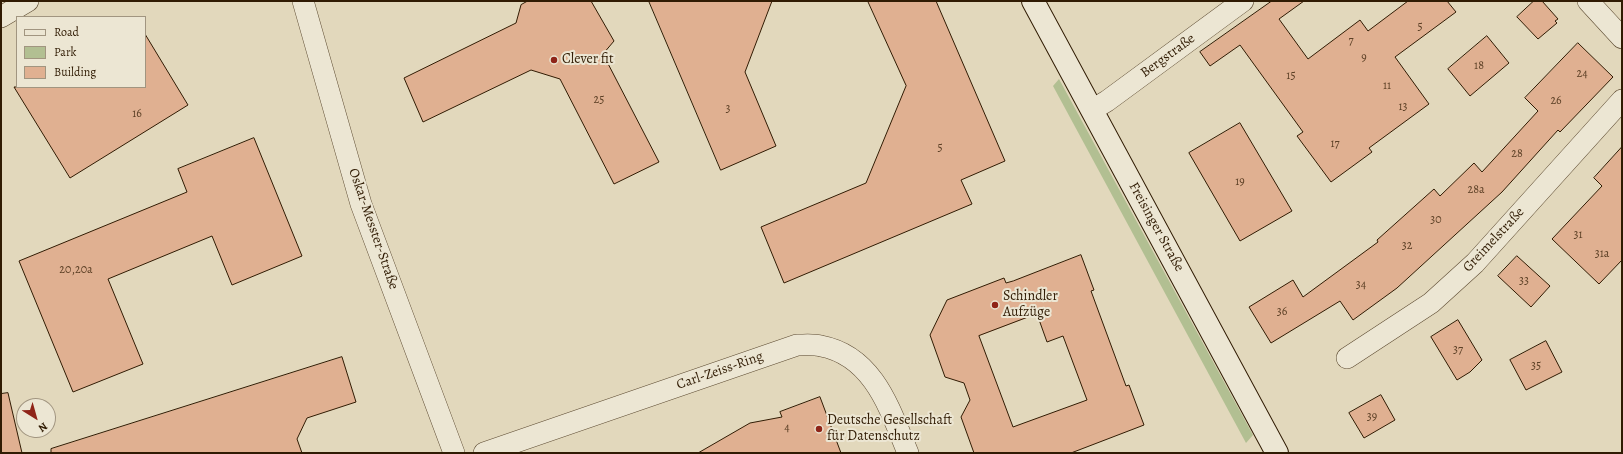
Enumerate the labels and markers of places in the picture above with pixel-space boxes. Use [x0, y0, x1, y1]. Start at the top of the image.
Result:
place label: Clever fit [562, 52, 614, 68]
marker: Clever fit [549, 55, 559, 65]
place label: Schindler Aufzüge [1003, 289, 1058, 322]
marker: Schindler Aufzüge [990, 300, 1000, 310]
place label: Deutsche Gesellschaft für Datenschutz [827, 413, 952, 446]
marker: Deutsche Gesellschaft für Datenschutz [814, 424, 824, 434]

